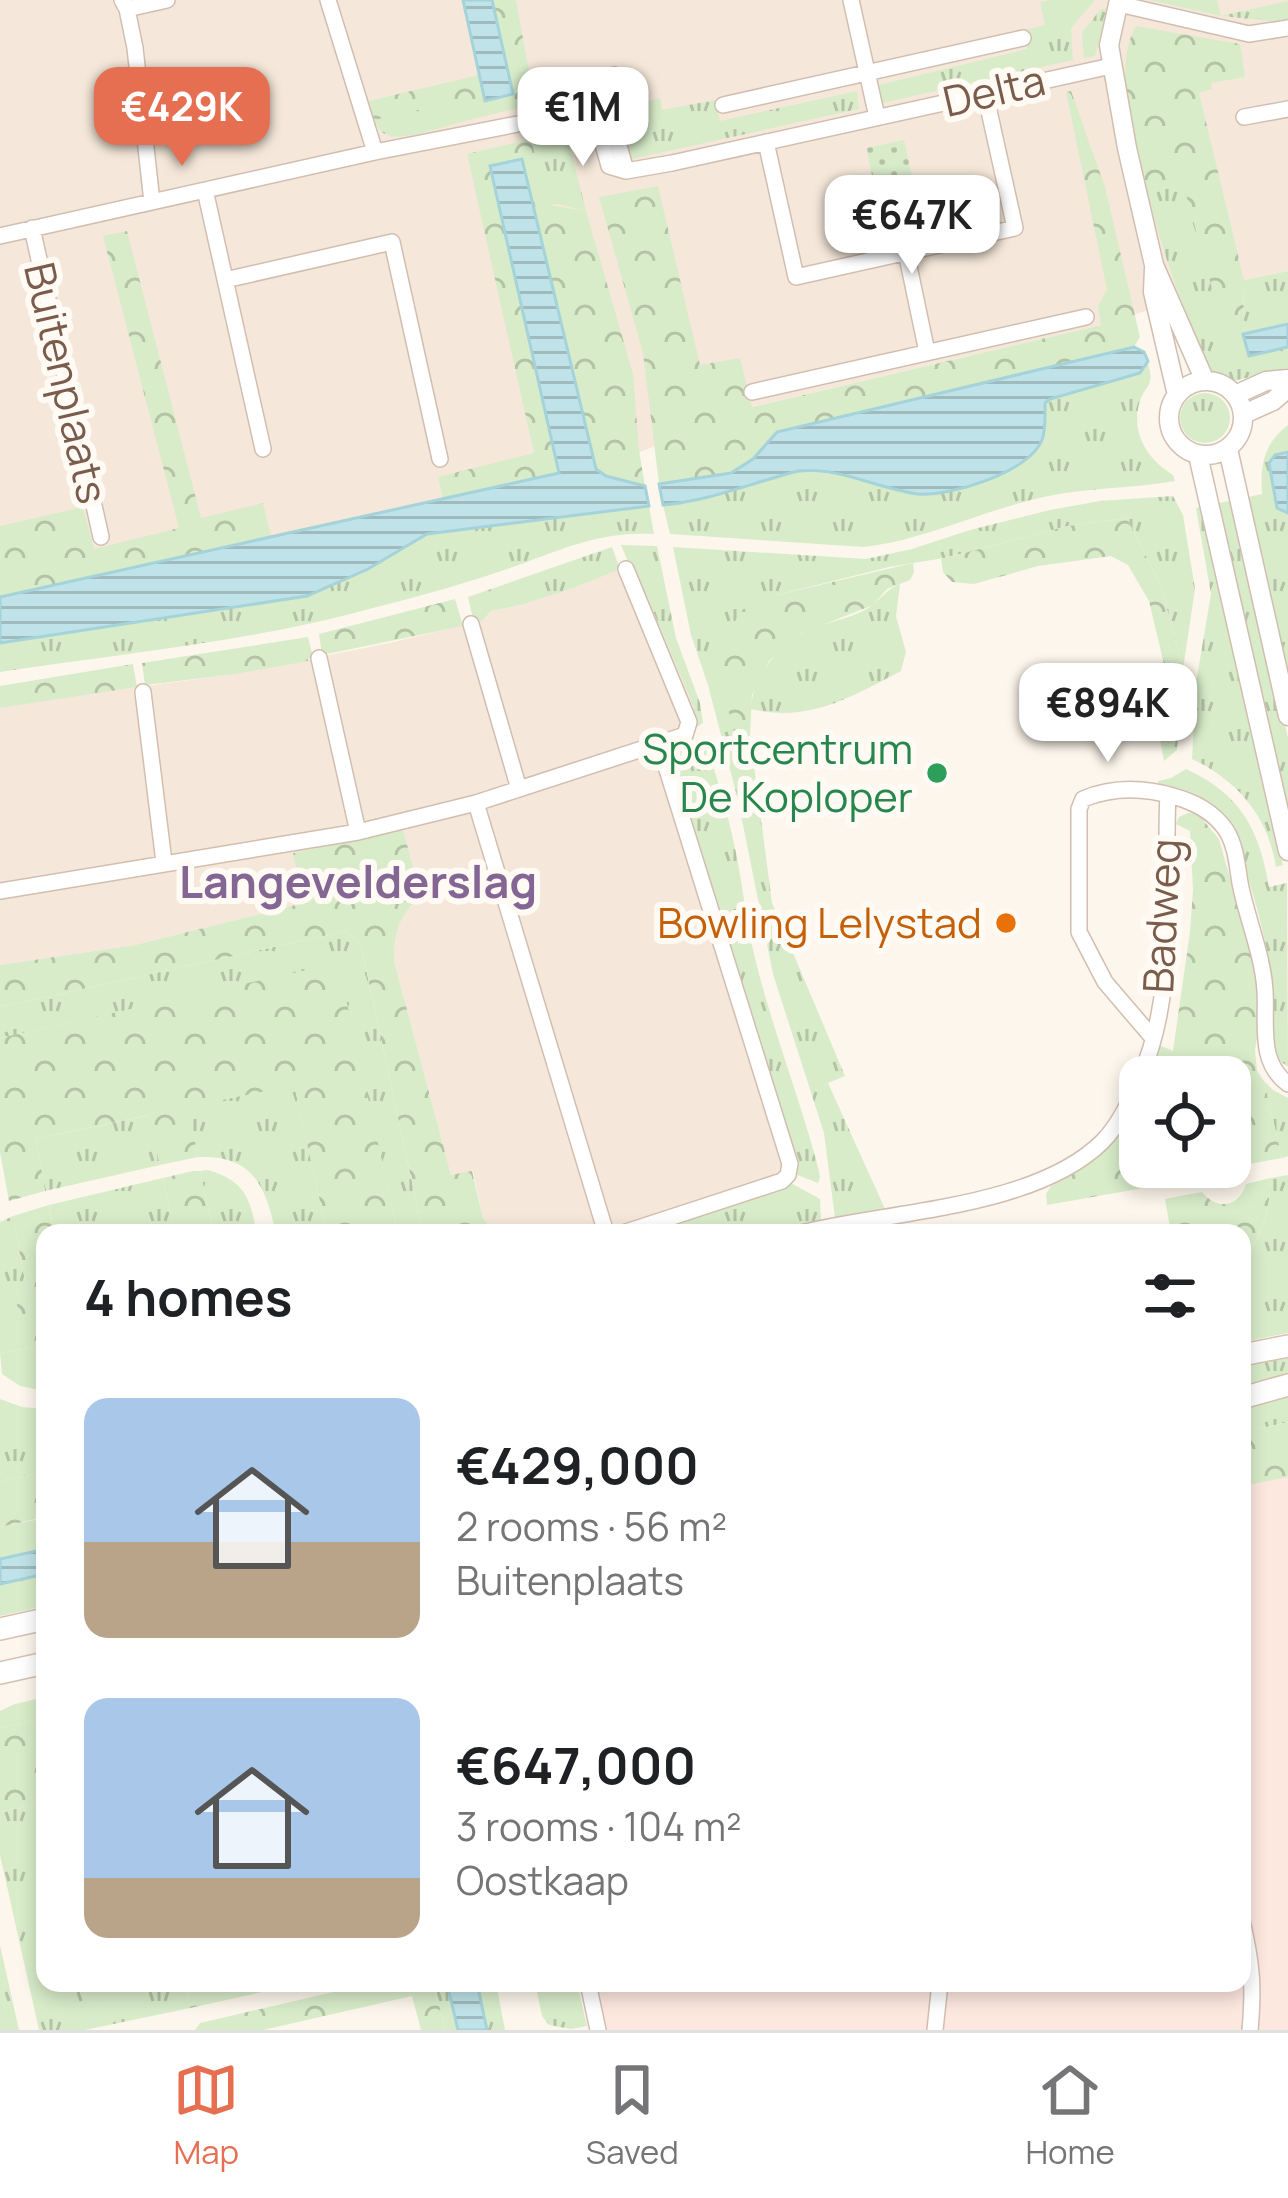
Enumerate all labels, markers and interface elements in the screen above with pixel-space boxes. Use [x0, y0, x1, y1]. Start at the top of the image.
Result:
street label: Delta [937, 50, 1050, 130]
pin: €429K [98, 67, 266, 169]
pin: €1M [525, 67, 641, 169]
text: €429K [121, 79, 243, 133]
text: €1M [544, 79, 622, 133]
pin: €647K [828, 175, 996, 277]
text: €647K [852, 187, 972, 241]
street label: Buitenplaats [11, 257, 123, 509]
pin: €894K [1024, 663, 1192, 765]
text: €894K [1046, 675, 1170, 729]
place label: Sportcentrum De Koploper [642, 719, 913, 825]
marker: Sportcentrum De Koploper [924, 760, 950, 786]
street label: Badweg [1128, 837, 1194, 995]
district label: Langevelderslag [179, 850, 537, 912]
place label: Bowling Lelystad [657, 893, 982, 951]
marker: Bowling Lelystad [993, 910, 1019, 936]
map controls [1119, 1056, 1251, 1188]
button: locate [1119, 1056, 1251, 1188]
text: 4 homes [84, 1262, 292, 1331]
icon: filters [1137, 1263, 1203, 1329]
text: €429,000 [456, 1430, 699, 1499]
icon: home [180, 1446, 324, 1590]
text: 2 rooms · 56 m² [456, 1499, 727, 1553]
text: Buitenplaats [456, 1553, 684, 1607]
text: €647,000 [456, 1730, 696, 1799]
icon: home [180, 1746, 324, 1890]
text: 3 rooms · 104 m² [456, 1799, 742, 1853]
text: Oostkaap [456, 1853, 629, 1907]
tab: Map [173, 2057, 239, 2174]
tab: Saved [586, 2057, 679, 2174]
tab: Home [1025, 2057, 1115, 2174]

